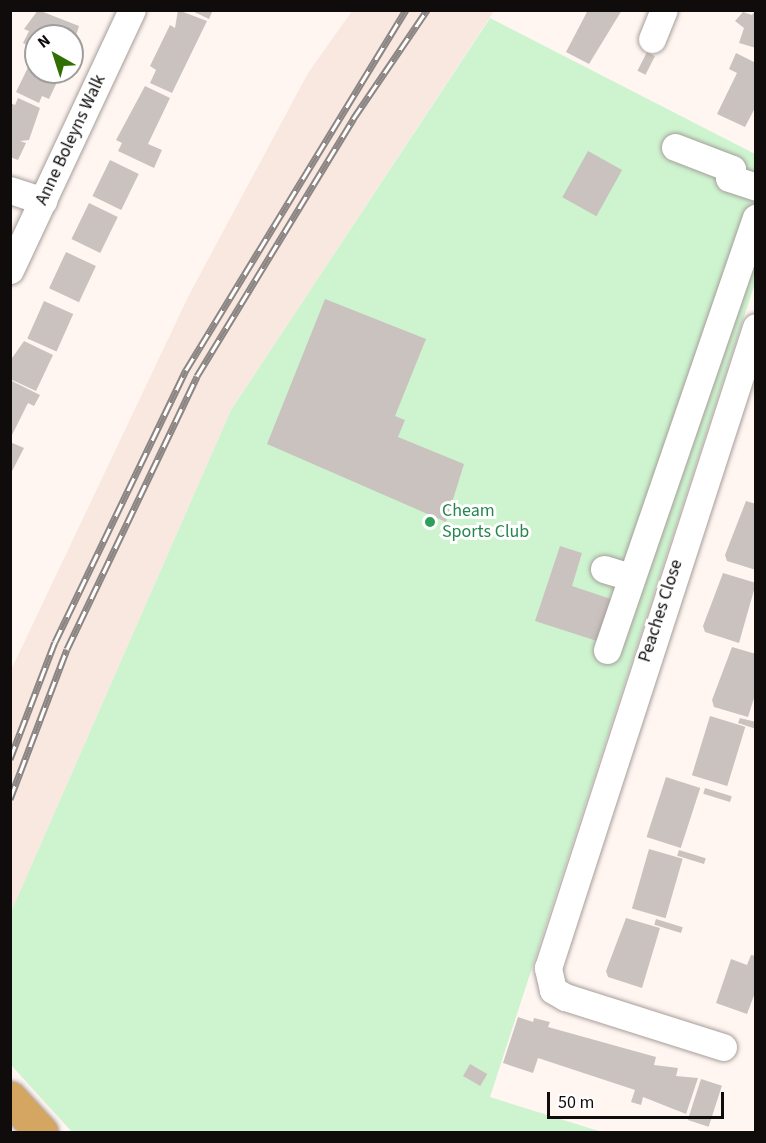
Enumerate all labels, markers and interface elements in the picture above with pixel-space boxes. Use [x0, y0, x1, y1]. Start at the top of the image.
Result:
north arrow [24, 24, 84, 84]
text: N [33, 30, 55, 53]
street label: Anne Boleyns Walk [31, 71, 111, 209]
place label: Cheam Sports Club [442, 501, 529, 544]
marker: Cheam Sports Club [423, 515, 437, 529]
street label: Peaches Close [634, 557, 688, 665]
scale bar [550, 1080, 727, 1118]
text: 50 m [558, 1090, 594, 1115]

